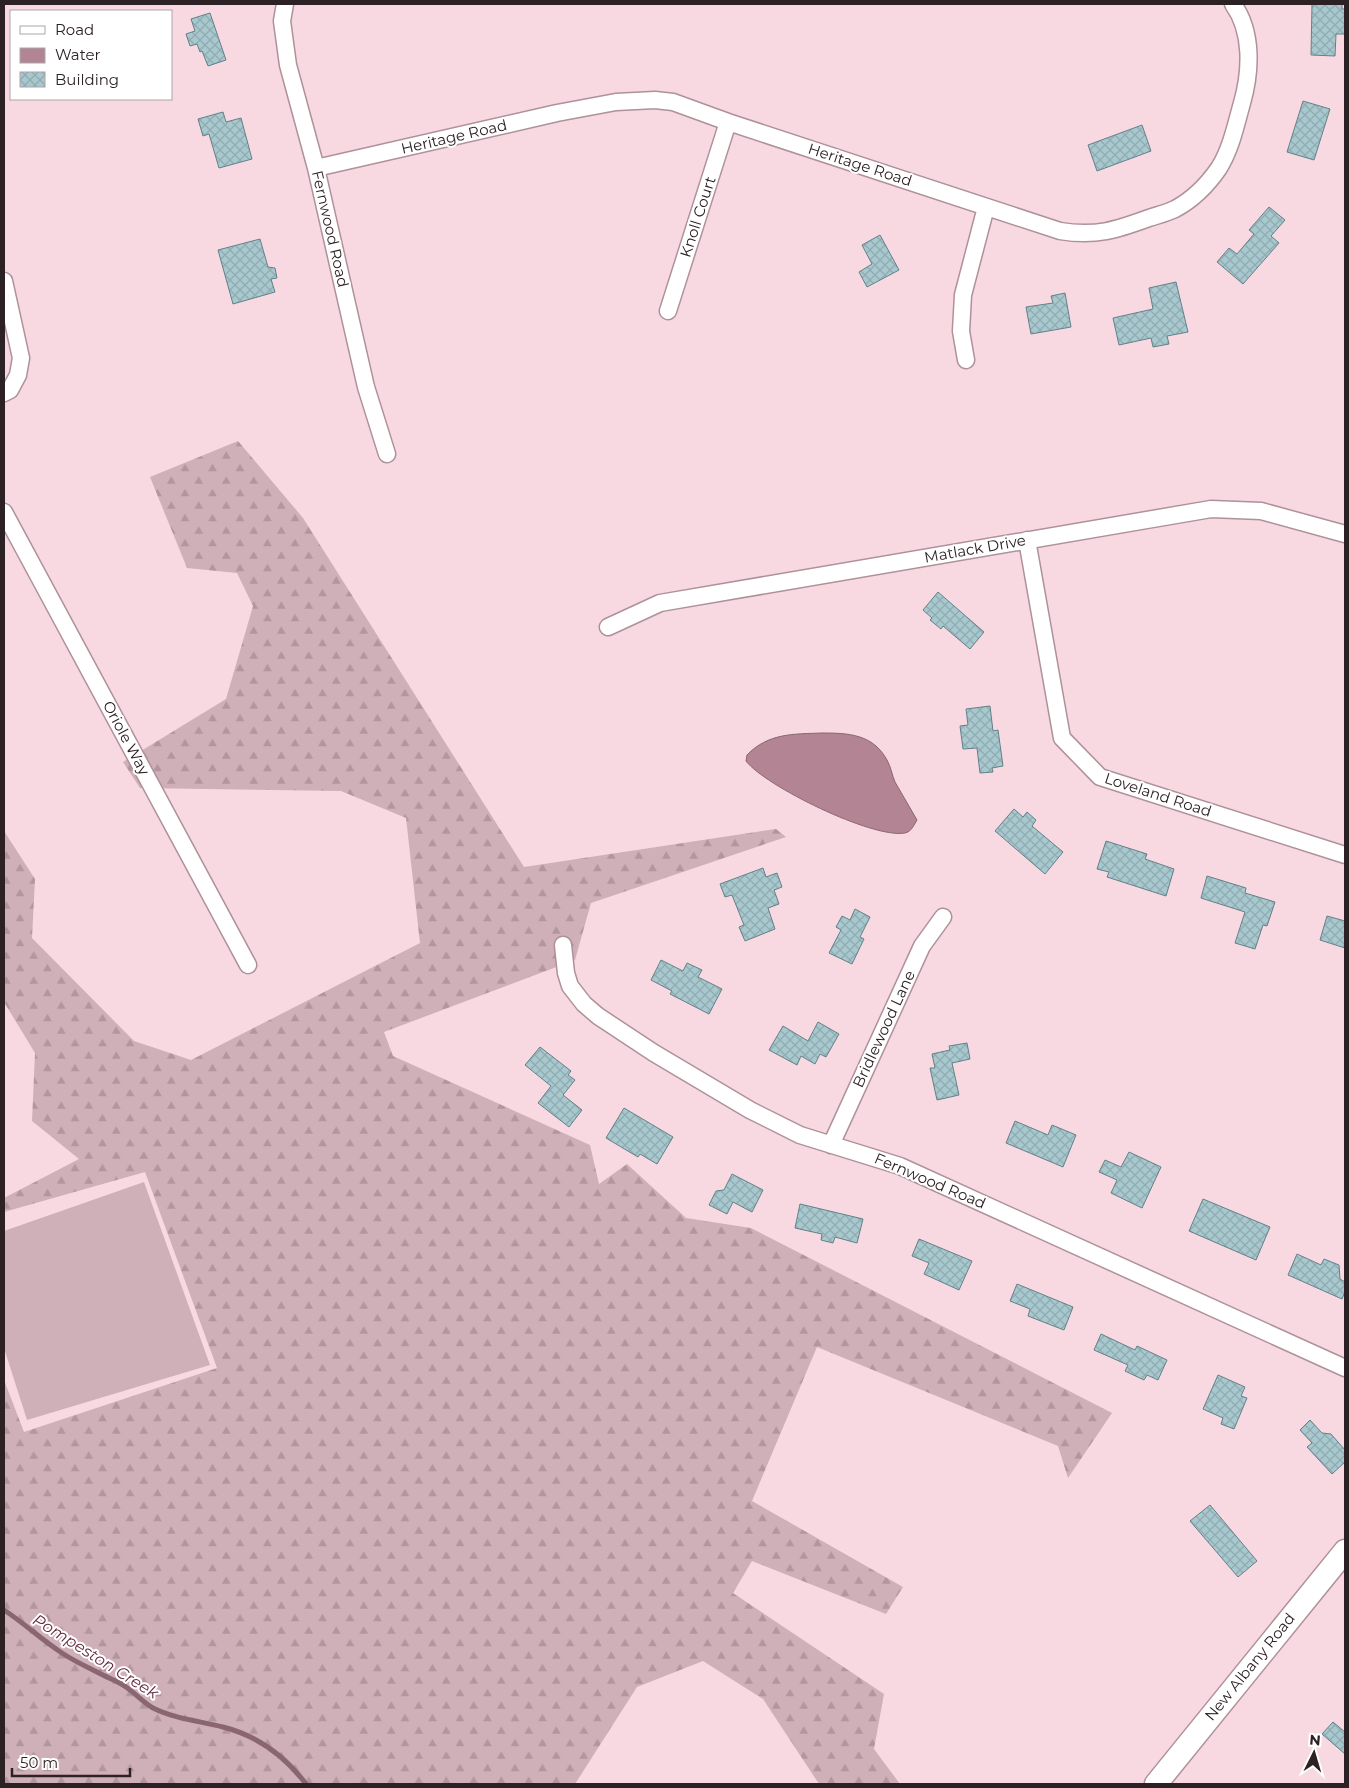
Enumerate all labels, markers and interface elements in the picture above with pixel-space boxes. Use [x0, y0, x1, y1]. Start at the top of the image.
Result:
legend [10, 10, 172, 100]
text: Road [55, 20, 94, 39]
text: Water [55, 45, 101, 64]
text: Building [55, 70, 119, 89]
street label: Heritage Road [399, 115, 509, 158]
street label: Heritage Road [806, 139, 915, 190]
street label: Fernwood Road [308, 169, 353, 289]
street label: Knoll Court [675, 174, 720, 260]
street label: Matlack Drive [923, 530, 1027, 567]
street label: Oriole Way [99, 697, 154, 779]
street label: Loveland Road [1102, 768, 1214, 821]
street label: Bridlewood Lane [848, 967, 919, 1090]
street label: Fernwood Road [872, 1148, 989, 1213]
street label: New Albany Road [1200, 1609, 1299, 1724]
water label: Pompeston Creek [29, 1610, 163, 1704]
north arrow [1289, 1728, 1339, 1778]
text: N [1309, 1731, 1322, 1750]
scale bar [12, 1746, 130, 1778]
text: 50 m [20, 1753, 58, 1772]

